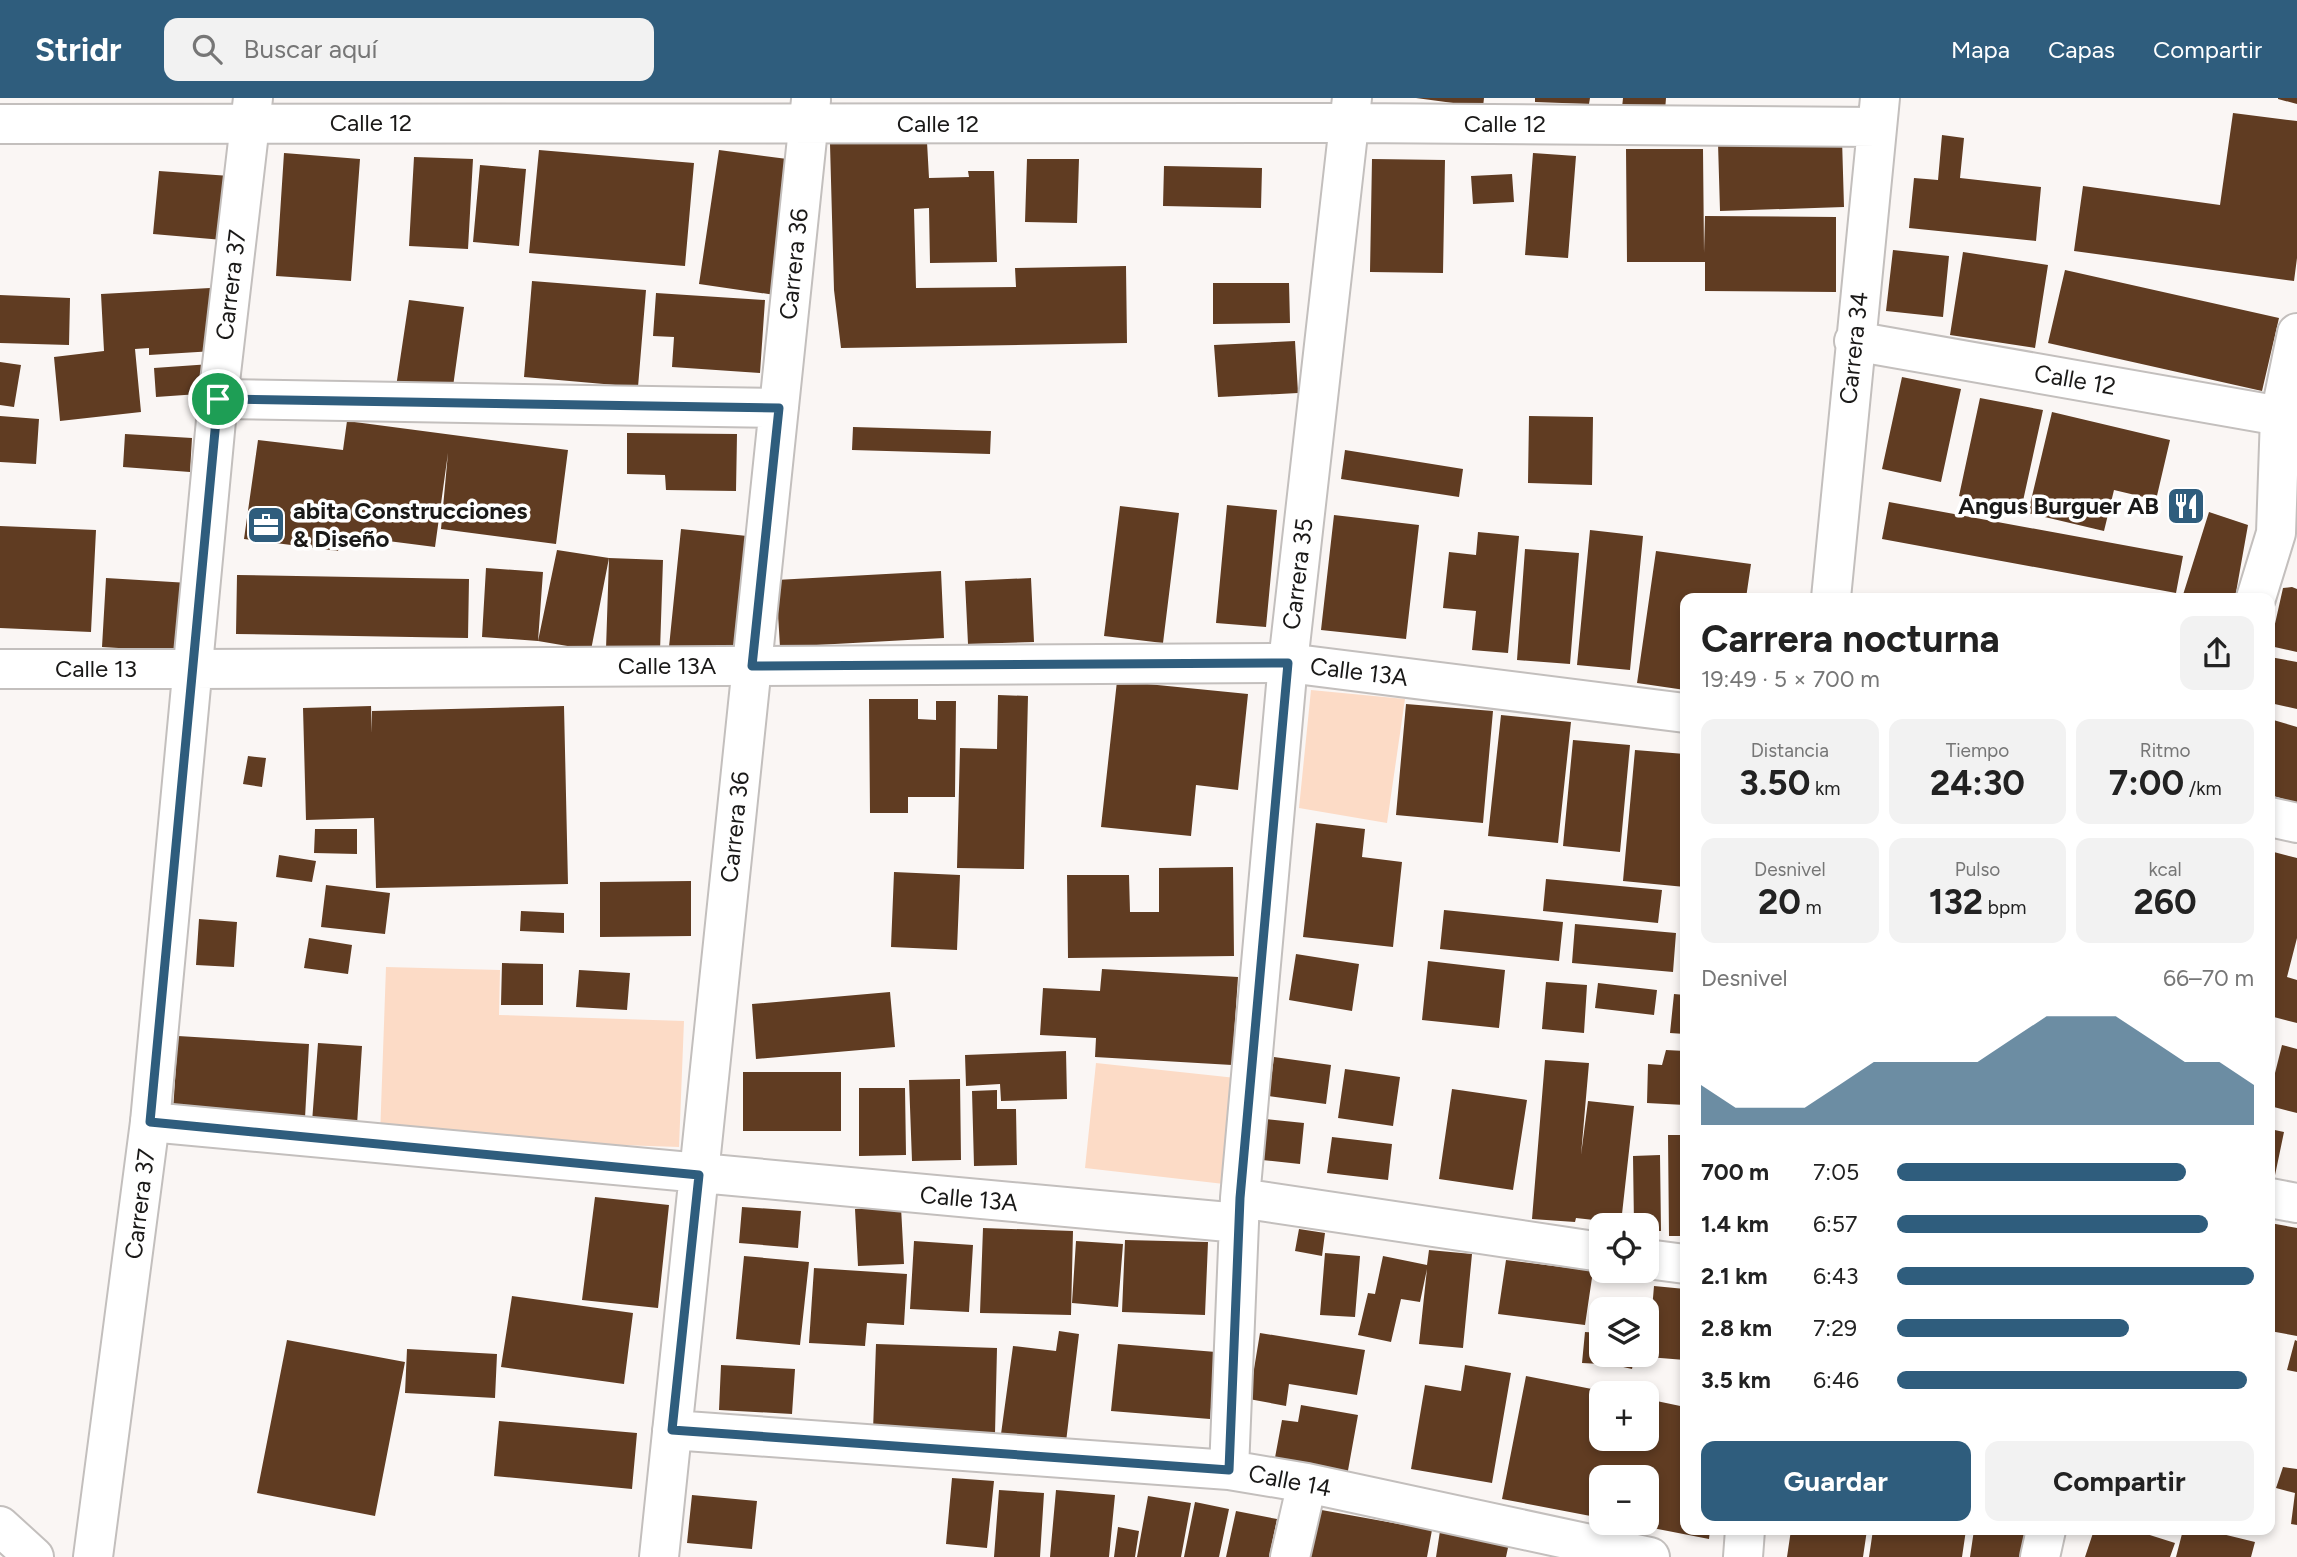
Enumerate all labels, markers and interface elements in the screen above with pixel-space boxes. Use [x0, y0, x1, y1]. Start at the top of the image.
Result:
search box [164, 18, 654, 81]
text: Stridr [35, 30, 122, 69]
icon: search [188, 30, 226, 68]
text: Buscar aquí [244, 33, 377, 65]
text: Mapa [1951, 35, 2010, 64]
text: Capas [2048, 35, 2115, 64]
text: Compartir [2153, 35, 2262, 64]
street label: Calle 12 [330, 108, 412, 137]
street label: Calle 12 [897, 109, 979, 138]
street label: Calle 12 [1464, 109, 1546, 138]
street label: Carrera 36 [773, 207, 814, 321]
street label: Carrera 37 [209, 228, 252, 342]
street label: Carrera 34 [1833, 290, 1874, 406]
street label: Calle 12 [2032, 358, 2118, 401]
pin [188, 369, 248, 429]
icon: arrive [199, 380, 237, 418]
restaurant icon: Angus Burguer AB [2165, 485, 2207, 527]
place label: Angus Burguer AB [1958, 491, 2159, 520]
place label: abita Construcciones & Diseño [293, 496, 527, 553]
office icon: abita Construcciones & Diseño [245, 504, 287, 546]
street label: Carrera 35 [1276, 517, 1319, 631]
text: Carrera nocturna [1701, 616, 2000, 662]
button: share [2180, 616, 2254, 690]
street label: Calle 13A [618, 651, 717, 680]
street label: Calle 13A [1308, 651, 1410, 692]
street label: Calle 13 [55, 654, 137, 683]
text: 19:49 · 5 × 700 m [1701, 665, 1880, 693]
text: Distancia [1751, 739, 1829, 762]
text: Tiempo [1946, 739, 2009, 762]
text: Ritmo [2140, 739, 2191, 762]
text: 3.50 [1739, 762, 1810, 804]
text: 24:30 [1930, 762, 2025, 804]
text: 7:00 [2109, 762, 2184, 804]
street label: Carrera 36 [714, 770, 755, 884]
text: km [1810, 777, 1840, 800]
text: /km [2184, 777, 2222, 800]
text: Desnivel [1754, 858, 1826, 881]
text: Pulso [1955, 858, 2000, 881]
text: kcal [2149, 858, 2182, 881]
text: 20 [1758, 881, 1801, 923]
text: 132 [1929, 881, 1983, 923]
text: 260 [2134, 881, 2197, 923]
text: m [1801, 896, 1822, 919]
text: bpm [1983, 896, 2026, 919]
text: Desnivel [1701, 964, 1788, 992]
text: 66–70 m [2163, 964, 2254, 992]
street label: Carrera 37 [118, 1147, 161, 1261]
text: 700 m [1701, 1158, 1769, 1186]
text: 7:05 [1813, 1158, 1859, 1186]
street label: Calle 13A [919, 1180, 1020, 1217]
text: 1.4 km [1701, 1210, 1769, 1238]
text: 6:57 [1813, 1210, 1857, 1238]
map controls [1589, 1213, 1659, 1535]
button: locate [1589, 1213, 1659, 1283]
text: 2.1 km [1701, 1262, 1768, 1290]
text: 6:43 [1813, 1262, 1859, 1290]
button: layers [1589, 1297, 1659, 1367]
text: 2.8 km [1701, 1314, 1772, 1342]
text: 7:29 [1813, 1314, 1857, 1342]
text: 3.5 km [1701, 1366, 1771, 1394]
text: 6:46 [1813, 1366, 1859, 1394]
button: + [1589, 1381, 1659, 1451]
button: Guardar [1701, 1441, 1971, 1521]
button: Compartir [1985, 1441, 2254, 1521]
street label: Calle 14 [1246, 1458, 1334, 1503]
button: − [1589, 1465, 1659, 1535]

